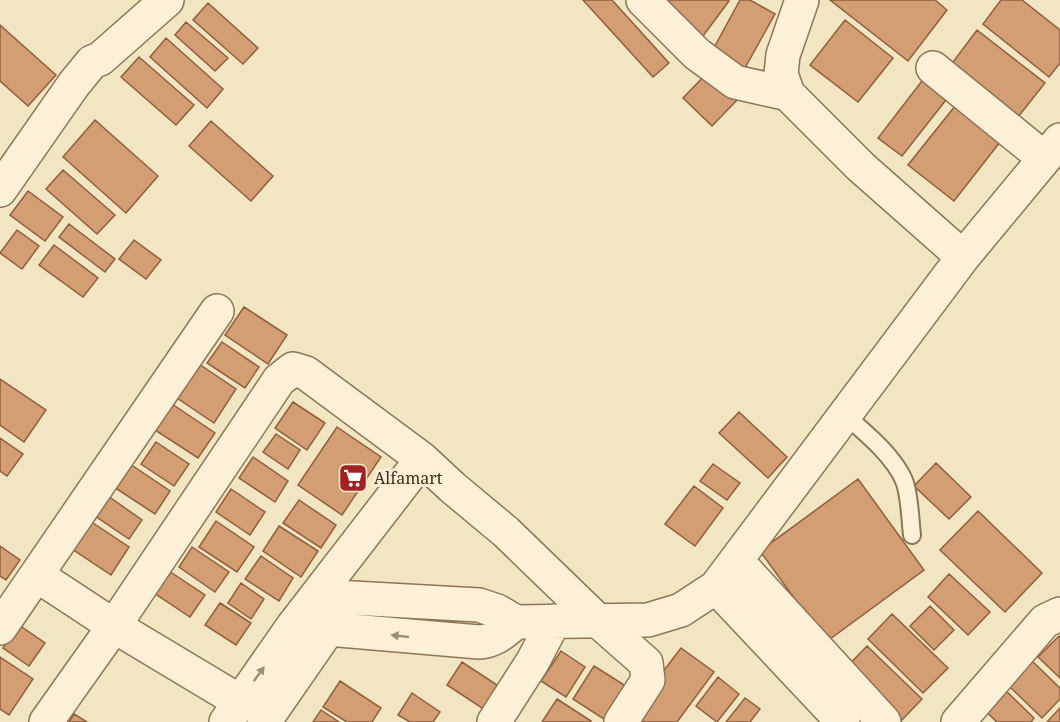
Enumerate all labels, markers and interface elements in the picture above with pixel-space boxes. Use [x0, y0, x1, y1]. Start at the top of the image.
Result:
supermarket icon: Alfamart [337, 462, 369, 494]
place label: Alfamart [374, 467, 443, 489]
one-way arrow [390, 631, 409, 641]
one-way arrow [253, 666, 265, 682]

